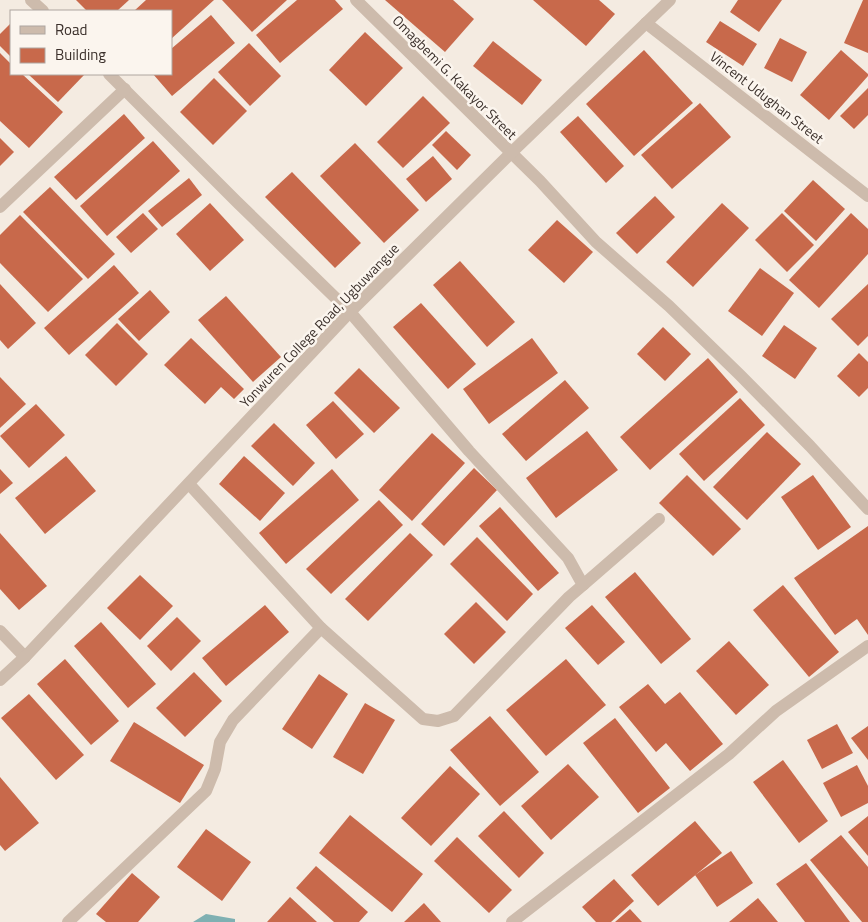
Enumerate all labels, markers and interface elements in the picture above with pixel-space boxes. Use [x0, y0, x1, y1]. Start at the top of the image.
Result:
legend [10, 10, 172, 75]
street label: Omagbemi G. Kakayor Street [388, 10, 522, 144]
text: Road [55, 18, 87, 41]
text: Building [55, 43, 106, 66]
street label: Vincent Udughan Street [706, 46, 828, 148]
street label: Yonwuren College Road, Ugbuwangue [234, 238, 404, 412]

